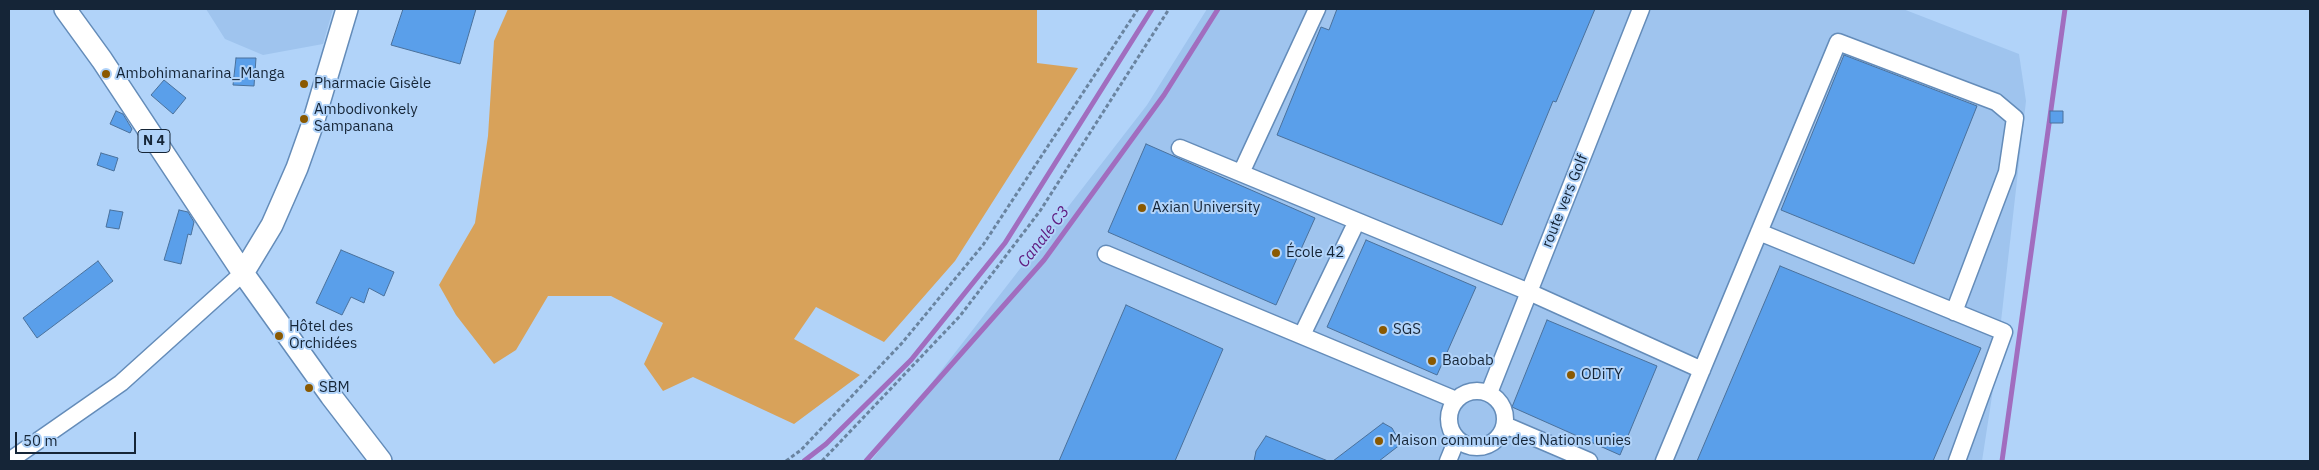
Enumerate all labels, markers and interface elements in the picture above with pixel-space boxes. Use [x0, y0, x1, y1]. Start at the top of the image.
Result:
place label: Ambohimanarina_Manga [116, 65, 285, 83]
marker: Ambohimanarina_Manga [100, 68, 112, 80]
place label: Pharmacie Gisèle [314, 75, 431, 93]
marker: Pharmacie Gisèle [298, 78, 310, 90]
place label: Ambodivonkely Sampanana [314, 101, 418, 136]
marker: Ambodivonkely Sampanana [298, 113, 310, 125]
road number: N 4 [138, 130, 170, 152]
street label: route vers Golf [1538, 152, 1592, 250]
place label: Axian University [1152, 199, 1260, 217]
water label: Canale C3 [1014, 202, 1074, 272]
marker: Axian University [1136, 202, 1148, 214]
place label: École 42 [1286, 244, 1344, 262]
marker: École 42 [1270, 247, 1282, 259]
place label: Hôtel des Orchidées [289, 318, 357, 353]
place label: SGS [1393, 321, 1421, 339]
marker: SGS [1377, 324, 1389, 336]
marker: Hôtel des Orchidées [273, 330, 285, 342]
place label: Baobab [1442, 352, 1494, 370]
marker: Baobab [1426, 355, 1438, 367]
place label: ODiTY [1581, 366, 1623, 384]
marker: ODiTY [1565, 369, 1577, 381]
place label: SBM [319, 379, 350, 397]
marker: SBM [303, 382, 315, 394]
scale bar [18, 422, 139, 454]
text: 50 m [23, 431, 58, 450]
place label: Maison commune des Nations unies [1389, 432, 1631, 450]
marker: Maison commune des Nations unies [1373, 435, 1385, 447]

